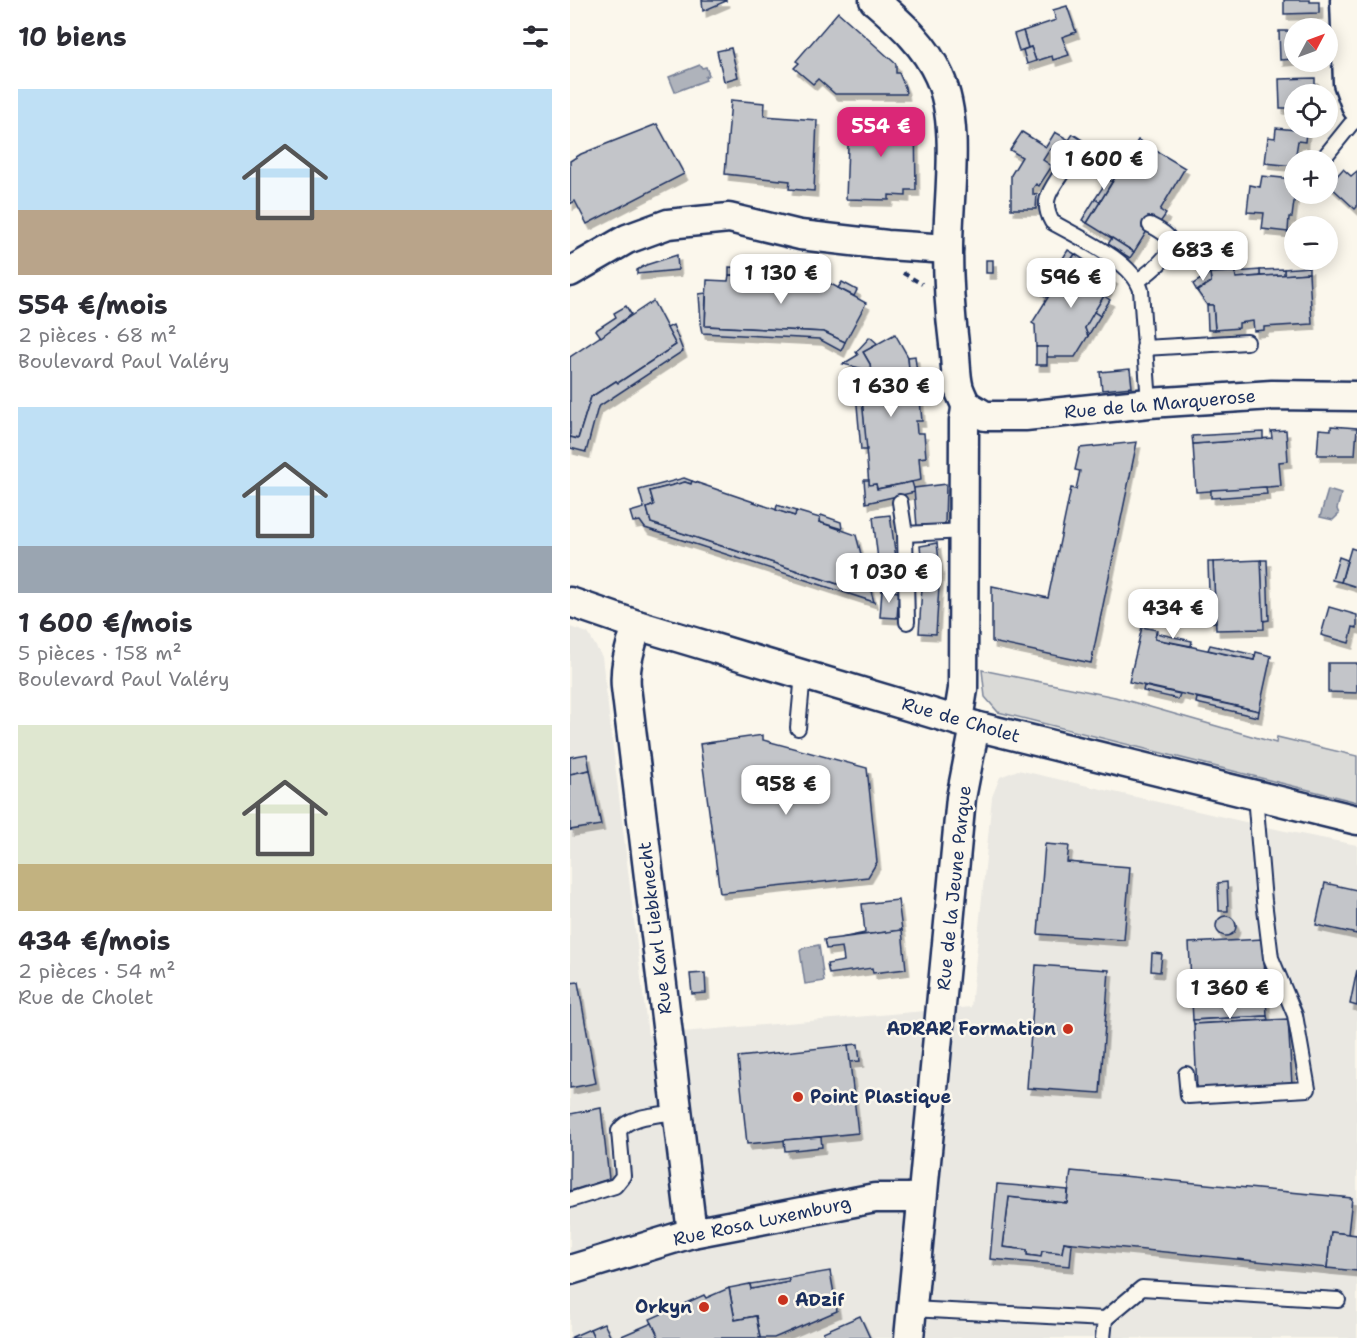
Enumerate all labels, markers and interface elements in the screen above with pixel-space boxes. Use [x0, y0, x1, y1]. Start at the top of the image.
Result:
north arrow [1284, 18, 1338, 72]
map controls [1284, 18, 1338, 270]
text: 10 biens [18, 19, 127, 54]
icon: filters [519, 20, 552, 53]
button: locate [1284, 84, 1338, 138]
pin: 554 € [839, 107, 923, 158]
text: 554 € [851, 113, 911, 139]
icon: home [231, 128, 339, 236]
pin: 1 600 € [1049, 140, 1159, 191]
text: 1 600 € [1065, 146, 1143, 172]
button: + [1284, 150, 1338, 204]
button: − [1284, 216, 1338, 270]
pin: 683 € [1161, 231, 1245, 282]
text: 683 € [1172, 237, 1234, 263]
pin: 1 130 € [726, 254, 836, 305]
pin: 596 € [1029, 258, 1113, 309]
text: 1 130 € [744, 260, 818, 286]
text: 596 € [1041, 264, 1101, 290]
text: 554 €/mois [18, 287, 168, 322]
text: 2 pièces · 68 m² [18, 322, 177, 348]
text: Boulevard Paul Valéry [18, 348, 230, 374]
pin: 1 630 € [836, 367, 946, 418]
text: 1 630 € [852, 373, 930, 399]
street label: Rue de la Marquerose [1063, 384, 1257, 424]
icon: home [231, 446, 339, 554]
pin: 1 030 € [834, 553, 944, 604]
text: 1 030 € [850, 559, 928, 585]
pin: 434 € [1131, 589, 1215, 640]
text: 434 € [1142, 595, 1204, 621]
text: 1 600 €/mois [18, 605, 193, 640]
text: 5 pièces · 158 m² [18, 640, 182, 666]
text: Boulevard Paul Valéry [18, 666, 230, 692]
street label: Rue de Cholet [899, 692, 1023, 748]
icon: home [231, 764, 339, 872]
pin: 958 € [744, 765, 828, 816]
text: 958 € [755, 771, 817, 797]
street label: Rue de la Jeune Parque [931, 784, 977, 992]
street label: Rue Karl Liebknecht [633, 840, 677, 1016]
text: 434 €/mois [18, 923, 171, 958]
text: 2 pièces · 54 m² [18, 958, 175, 984]
pin: 1 360 € [1175, 969, 1285, 1020]
text: 1 360 € [1191, 975, 1269, 1001]
text: Rue de Cholet [18, 984, 153, 1010]
place label: ADRAR Formation [886, 1017, 1056, 1041]
marker: ADRAR Formation [1061, 1022, 1075, 1036]
place label: Point Plastique [810, 1085, 951, 1109]
marker: Point Plastique [791, 1090, 805, 1104]
street label: Rue Rosa Luxemburg [671, 1190, 853, 1252]
place label: ADzif [795, 1288, 845, 1312]
marker: ADzif [776, 1293, 790, 1307]
place label: Orkyn [635, 1295, 692, 1319]
marker: Orkyn [697, 1300, 711, 1314]

